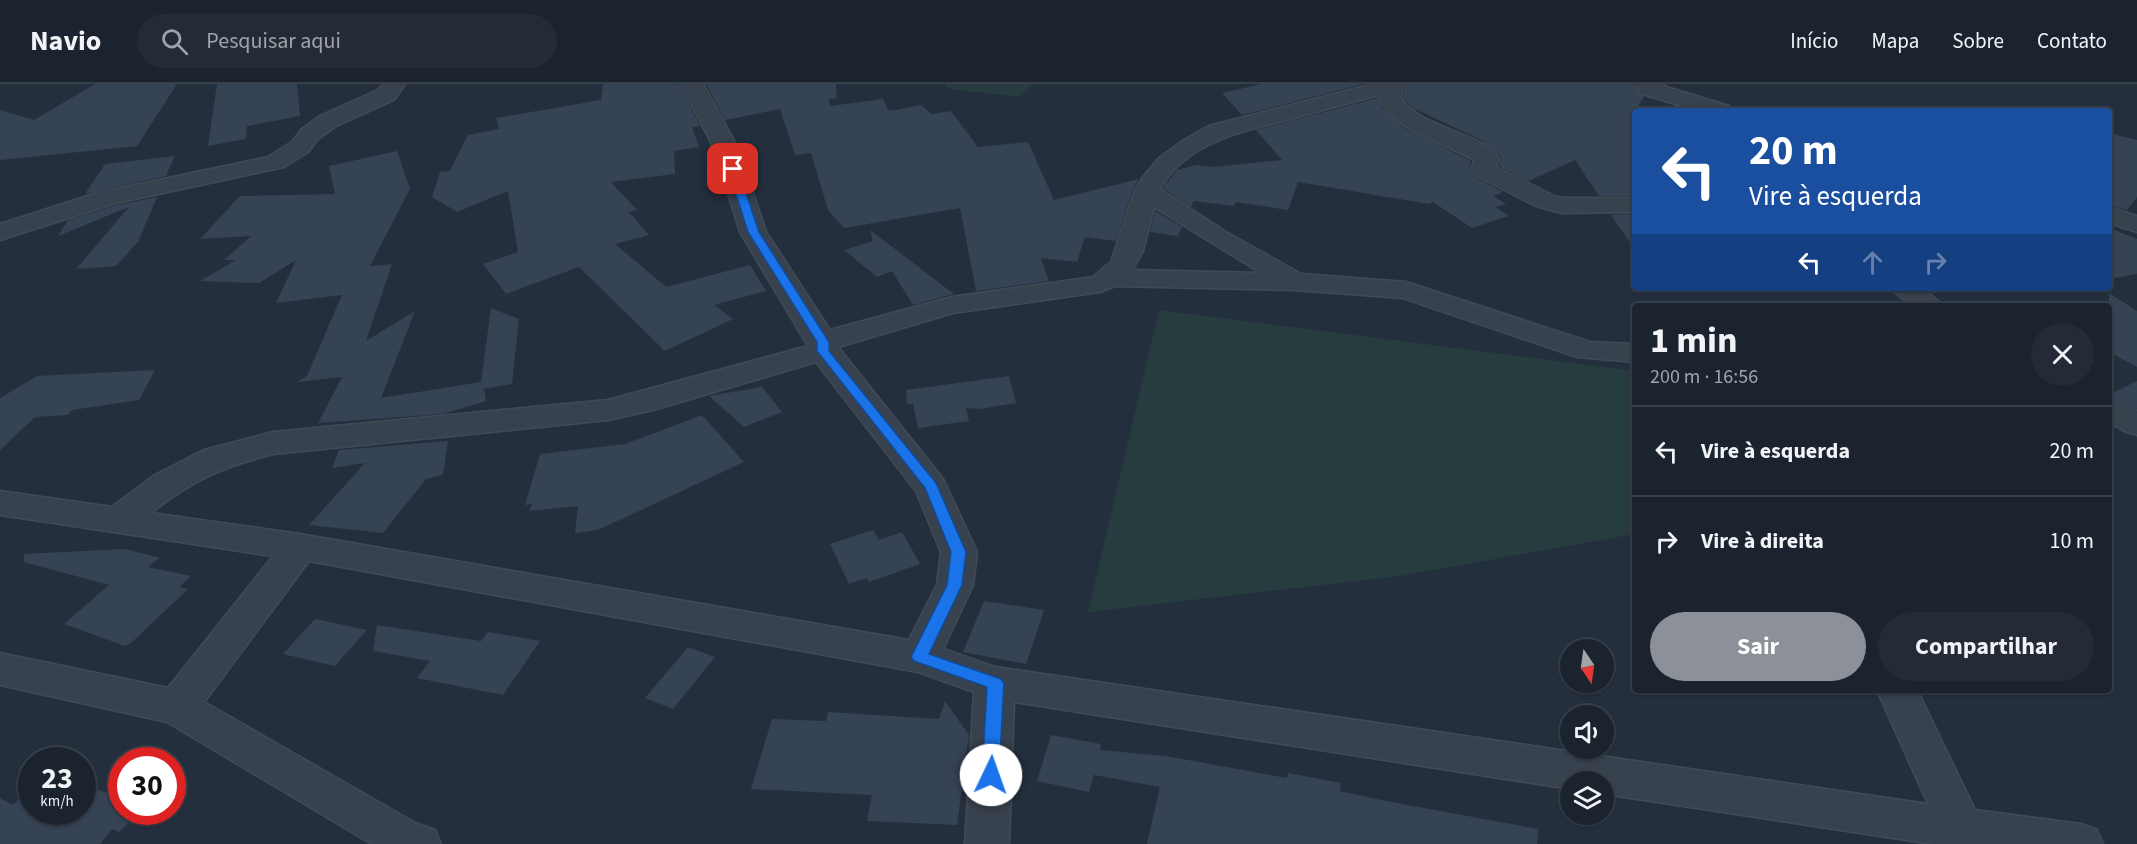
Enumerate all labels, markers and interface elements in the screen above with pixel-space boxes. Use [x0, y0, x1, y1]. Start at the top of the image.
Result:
search box [137, 14, 557, 68]
text: Navio [30, 21, 101, 61]
icon: search [158, 25, 191, 58]
text: Pesquisar aqui [206, 25, 341, 57]
text: Início [1790, 26, 1838, 56]
text: Mapa [1871, 26, 1919, 56]
text: Sobre [1952, 26, 2004, 56]
text: Contato [2037, 26, 2107, 56]
text: 20 m [1749, 121, 1838, 181]
icon: left [1650, 132, 1728, 210]
pin [707, 143, 758, 194]
icon: arrive [716, 152, 749, 185]
text: Vire à esquerda [1749, 177, 1922, 216]
icon: left [1793, 246, 1826, 279]
icon: ahead [1856, 246, 1889, 279]
icon: right [1919, 246, 1952, 279]
text: 1 min [1650, 315, 1738, 366]
button: close [2031, 323, 2094, 386]
text: 200 m · 16:56 [1650, 363, 1758, 391]
icon: left [1650, 435, 1683, 468]
text: Vire à esquerda [1701, 435, 1850, 467]
text: 20 m [2049, 435, 2094, 467]
icon: right [1650, 525, 1683, 558]
text: Vire à direita [1701, 525, 1824, 557]
text: 10 m [2049, 525, 2094, 557]
button: Sair [1650, 612, 1866, 681]
button: Compartilhar [1878, 612, 2094, 681]
north arrow [1560, 639, 1614, 693]
map controls [1560, 639, 1614, 825]
button: sound [1560, 705, 1614, 759]
position arrow [959, 743, 1023, 807]
speed limit sign: 30 [108, 747, 186, 825]
text: 23 [41, 757, 73, 800]
button: layers [1560, 771, 1614, 825]
text: km/h [40, 791, 74, 812]

